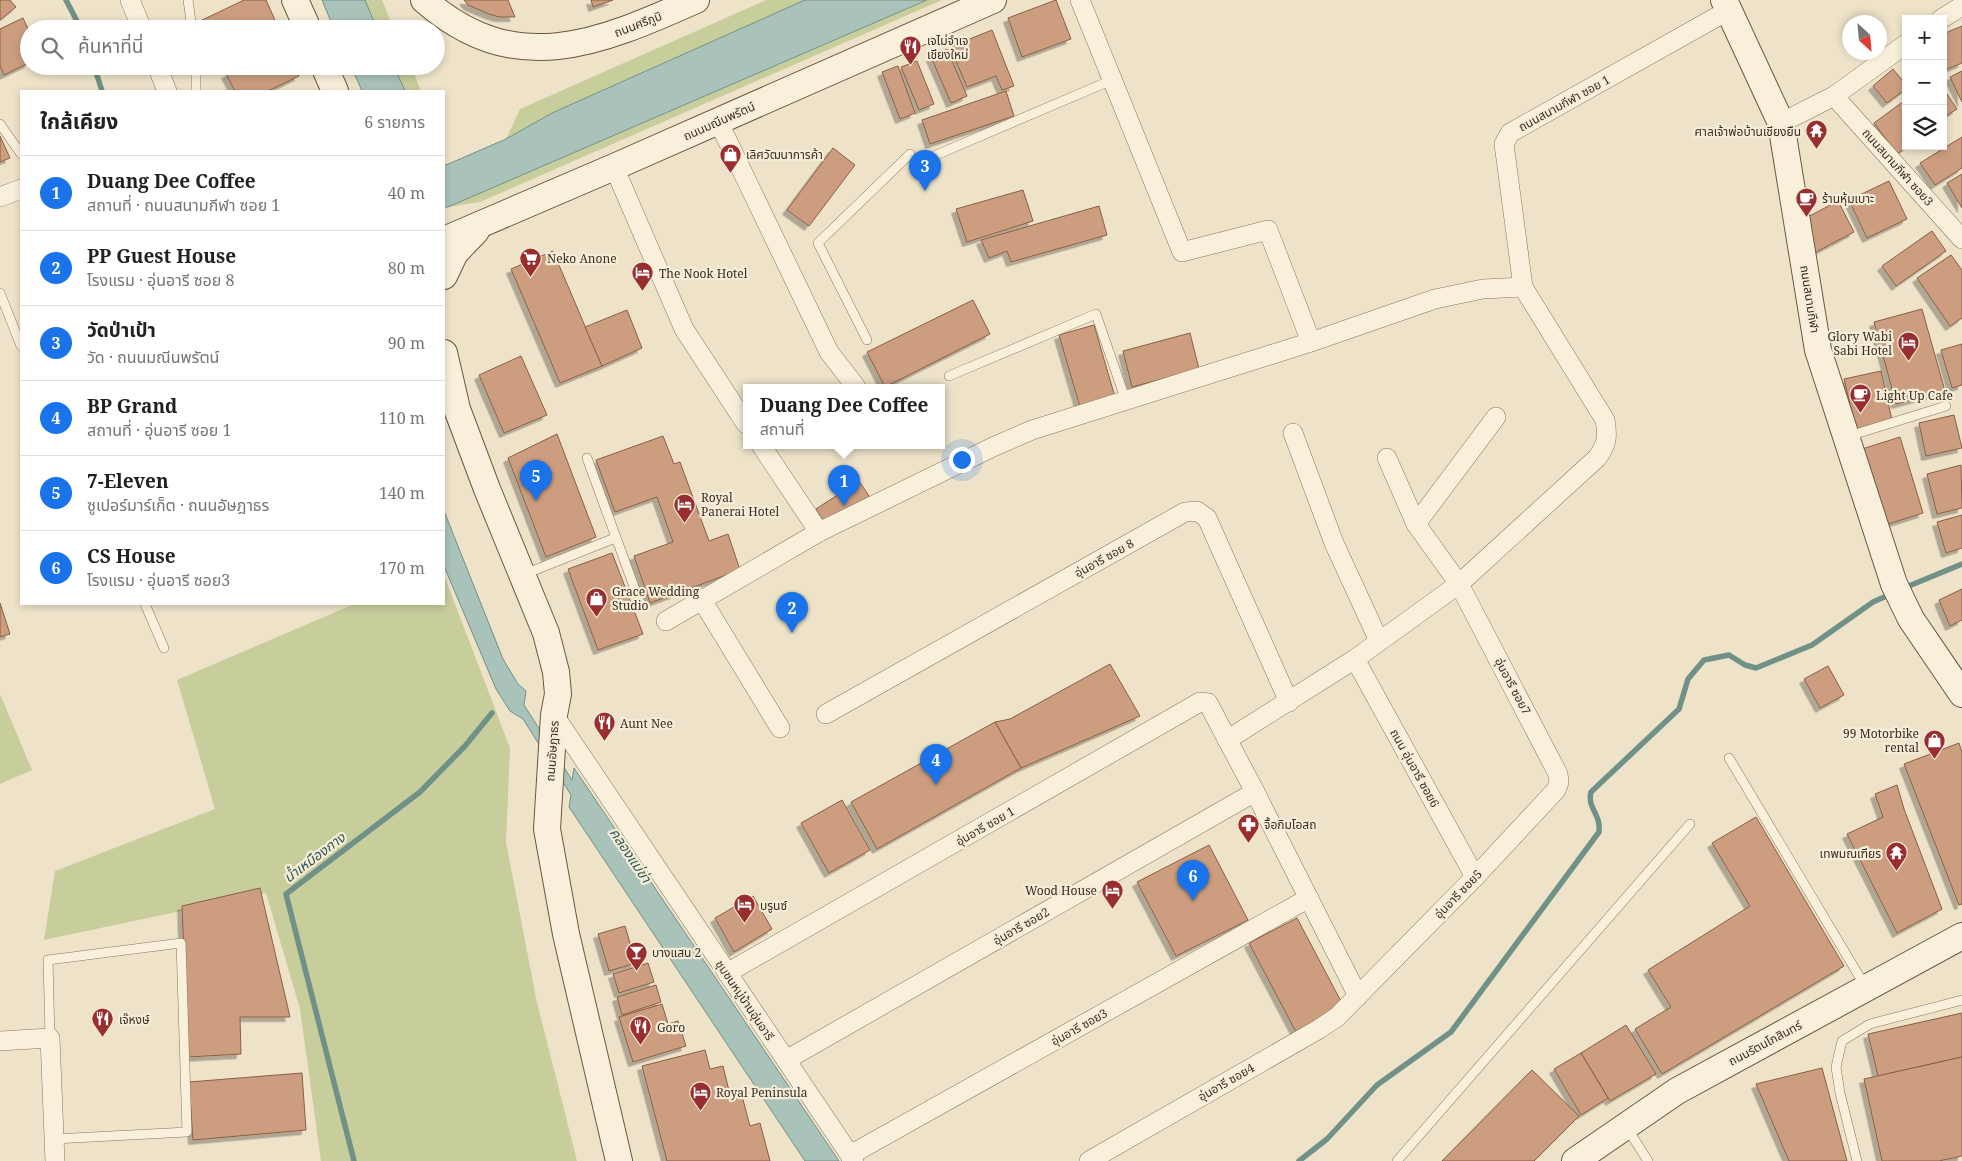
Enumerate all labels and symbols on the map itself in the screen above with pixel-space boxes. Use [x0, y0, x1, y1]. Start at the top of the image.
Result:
street label: ถนนศรีภูมิ [612, 7, 664, 41]
north arrow [1842, 15, 1887, 60]
place label: เจไม่จำเจ เชียงใหม่ [927, 32, 968, 63]
restaurant icon: เจไม่จำเจ เชียงใหม่ [899, 35, 923, 66]
street label: ถนนสนามกีฬา ซอย 1 [1515, 71, 1613, 135]
street label: ถนนมณีนพรัตน์ [680, 98, 758, 144]
temple icon: ศาลเจ้าพ่อบ้านเชียงยืน [1805, 119, 1829, 150]
place label: ศาลเจ้าพ่อบ้านเชียงยืน [1695, 123, 1801, 140]
street label: ถนนสนามกีฬา ซอย3 [1859, 125, 1938, 210]
shop icon: เลิศวัฒนาการค้า [718, 142, 742, 173]
place label: เลิศวัฒนาการค้า [746, 146, 823, 163]
pin: 3 [909, 150, 941, 191]
cafe icon: ร้านหุ้มเบาะ [1794, 186, 1818, 217]
place label: ร้านหุ้มเบาะ [1822, 190, 1874, 207]
supermarket icon: Neko Anone [519, 246, 543, 277]
place label: Neko Anone [547, 250, 617, 267]
hotel icon: The Nook Hotel [631, 261, 655, 292]
street label: ถนนสนามกีฬา [1796, 264, 1824, 334]
place label: The Nook Hotel [659, 265, 748, 282]
place label: Glory Wabi Sabi Hotel [1828, 328, 1892, 359]
hotel icon: Glory Wabi Sabi Hotel [1896, 331, 1920, 362]
cafe icon: Light Up Cafe [1848, 383, 1872, 414]
place label: Light Up Cafe [1876, 387, 1953, 404]
your location [949, 447, 975, 473]
pin: 5 [520, 460, 552, 501]
pin: 1 [828, 465, 860, 506]
place label: Royal Panerai Hotel [701, 489, 779, 520]
hotel icon: Royal Panerai Hotel [673, 492, 697, 523]
street label: อุ่นอารี ซอย 8 [1071, 535, 1137, 581]
place label: Grace Wedding Studio [612, 583, 700, 614]
shop icon: Grace Wedding Studio [584, 586, 608, 617]
pin: 2 [776, 592, 808, 633]
street label: อุ่นอารี ซอย7 [1491, 654, 1535, 718]
restaurant icon: Aunt Nee [592, 711, 616, 742]
place label: Aunt Nee [620, 715, 673, 732]
street label: ถนนอัษฎาธร [541, 720, 563, 782]
place label: 99 Motorbike rental [1843, 725, 1919, 756]
street label: ถนน อุ่นอารี ซอย6 [1386, 726, 1444, 811]
shop icon: 99 Motorbike rental [1923, 728, 1947, 759]
pin: 4 [920, 744, 952, 785]
street label: อุ่นอารี ซอย 1 [952, 802, 1018, 850]
pharmacy icon: จื้อกิมโอสถ [1236, 812, 1260, 843]
place label: จื้อกิมโอสถ [1263, 816, 1316, 833]
water label: คลองแม่ข่า [606, 824, 657, 887]
water label: น้ำเหมืองกาง [279, 827, 350, 886]
temple icon: เทพมณเฑียร [1885, 841, 1909, 872]
place label: เทพมณเฑียร [1820, 845, 1881, 862]
pin: 6 [1177, 860, 1209, 901]
street label: อุ่นอารี ซอย5 [1430, 866, 1486, 922]
hotel icon: Wood House [1101, 878, 1125, 909]
place label: Wood House [1025, 882, 1097, 899]
hotel icon: บรูนซ์ [732, 893, 756, 924]
place label: บรูนซ์ [760, 897, 787, 914]
street label: อุ่นอารี ซอย2 [990, 903, 1052, 949]
bar icon: บางแสน 2 [624, 940, 648, 971]
place label: บางแสน 2 [652, 944, 701, 961]
street label: ชุมชนหมู่บ้านอุ่นอารี [712, 956, 778, 1044]
street label: อุ่นอารี ซอย3 [1048, 1004, 1111, 1050]
restaurant icon: เจ๊หงษ์ [91, 1007, 115, 1038]
place label: เจ๊หงษ์ [119, 1011, 150, 1028]
restaurant icon: Goro [629, 1015, 653, 1046]
street label: ถนนรัตนโกสินทร์ [1725, 1016, 1805, 1070]
place label: Goro [657, 1019, 685, 1036]
street label: อุ่นอารี ซอย4 [1195, 1059, 1258, 1105]
hotel icon: Royal Peninsula [688, 1080, 712, 1111]
place label: Royal Peninsula [716, 1084, 808, 1101]

